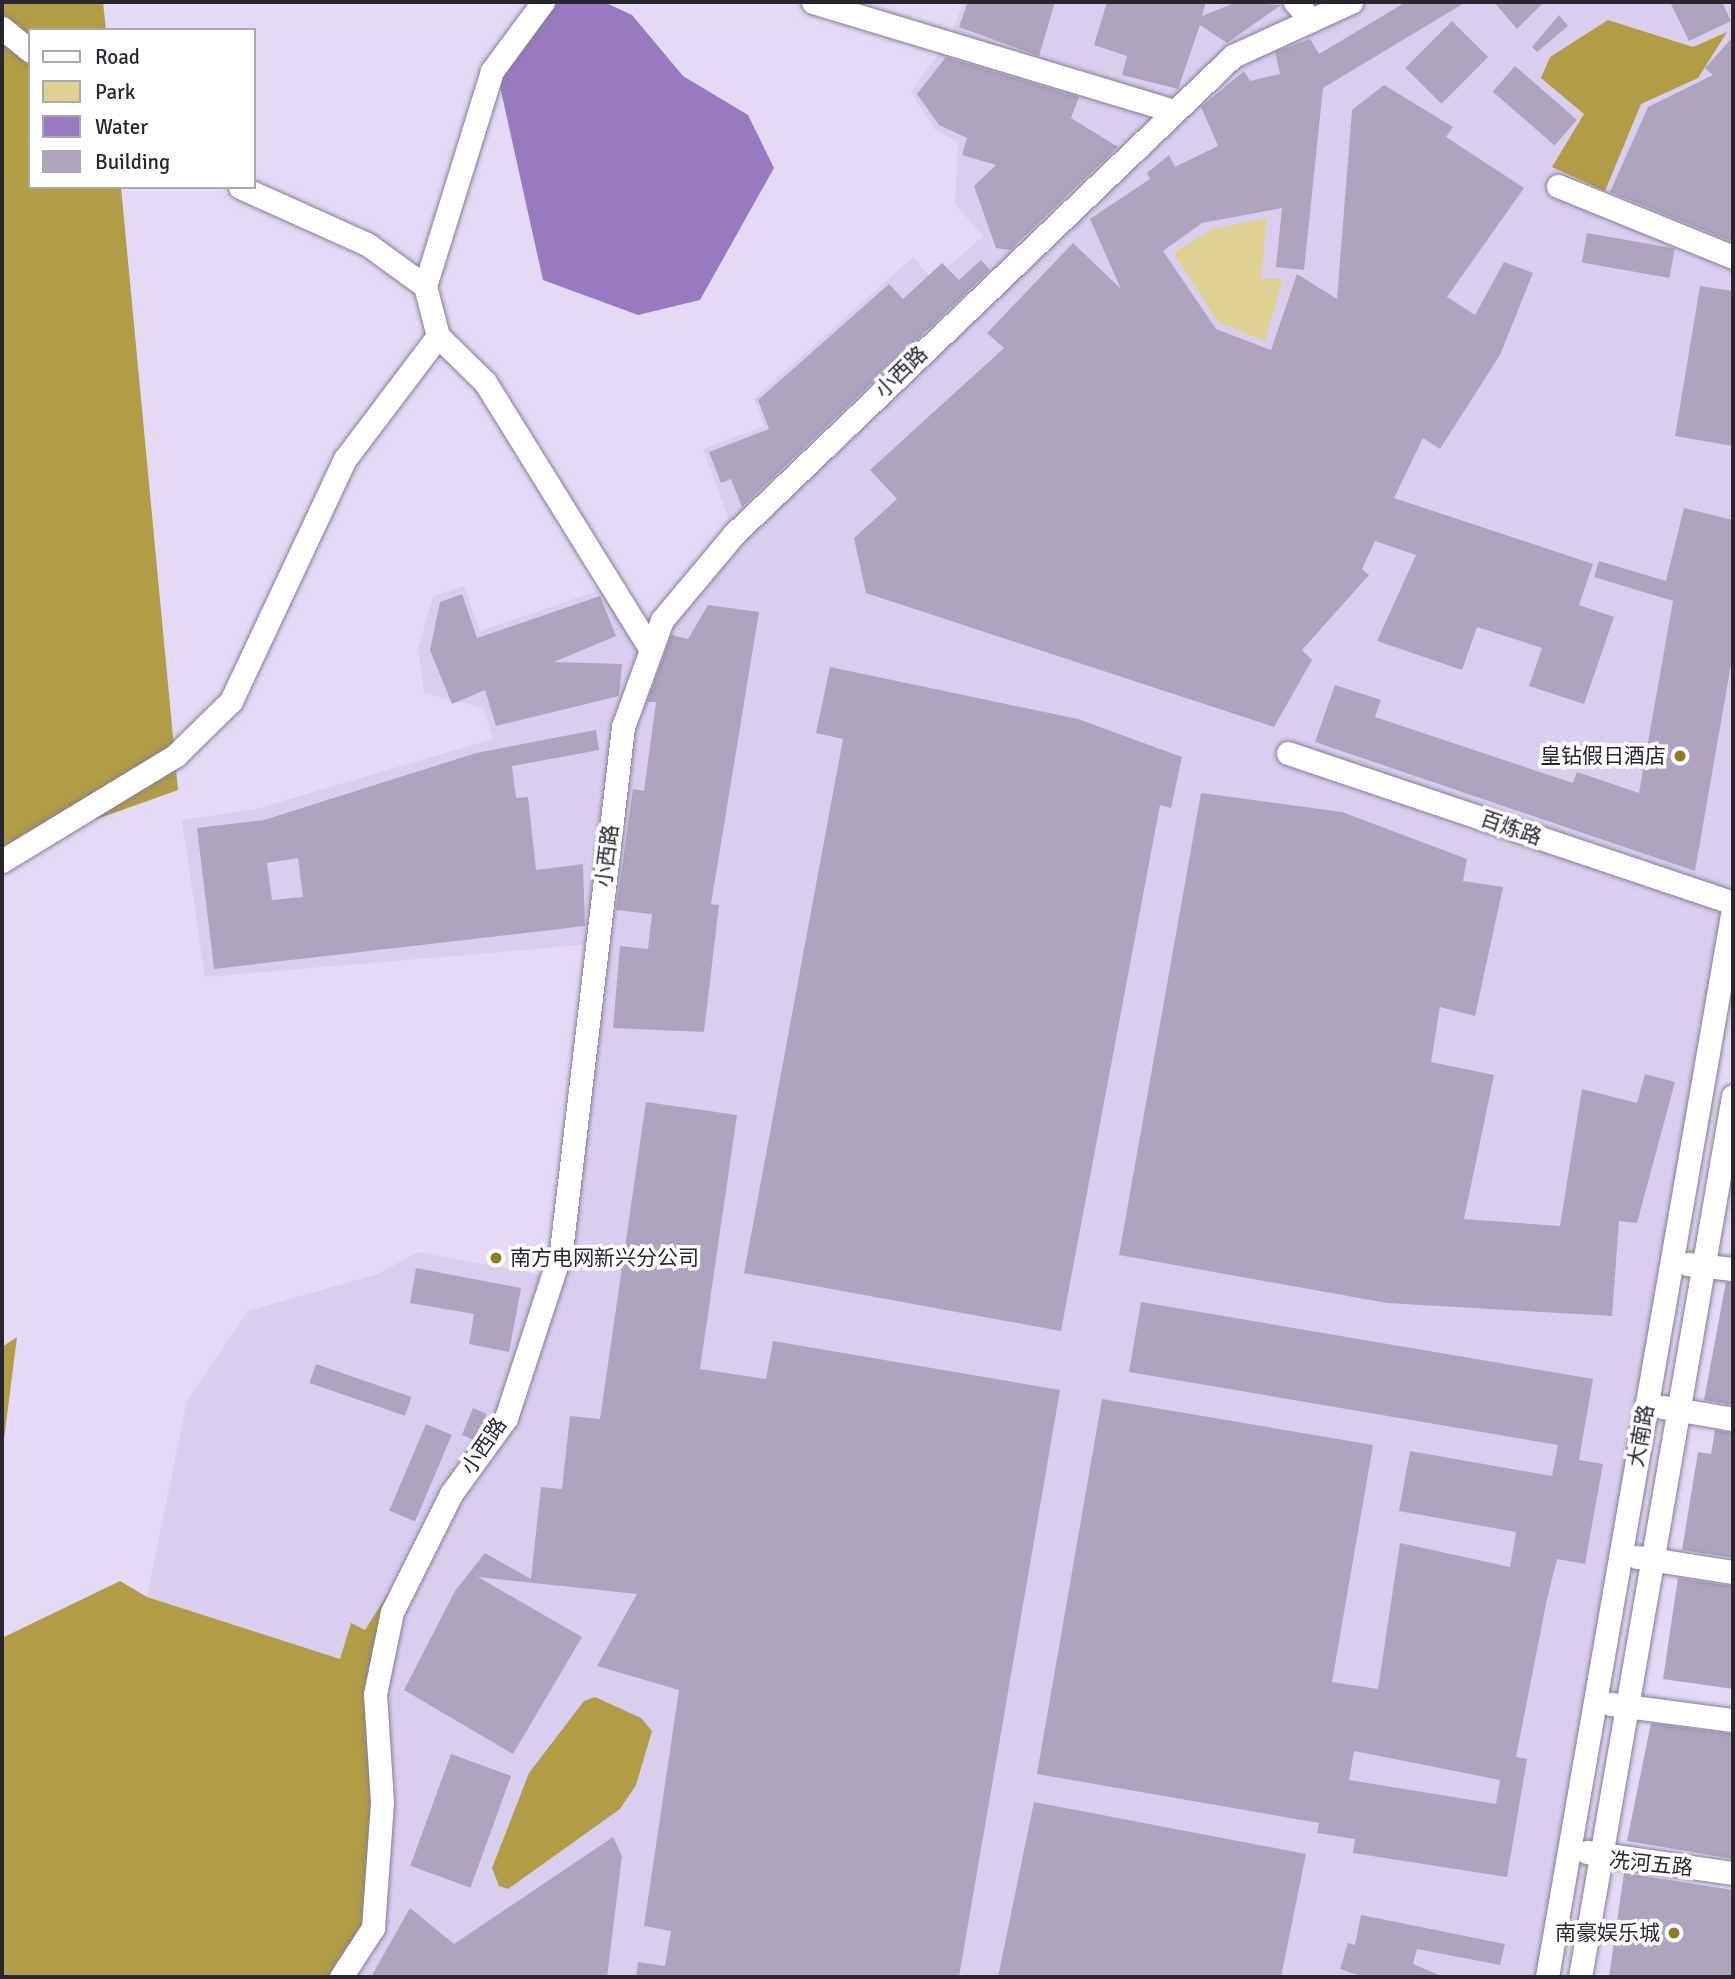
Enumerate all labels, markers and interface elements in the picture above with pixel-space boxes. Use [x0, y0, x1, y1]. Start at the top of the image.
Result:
legend [28, 28, 256, 189]
text: Road [95, 44, 140, 70]
text: Park [95, 79, 135, 105]
text: Water [95, 114, 148, 140]
text: Building [95, 149, 170, 175]
street label: 小西路 [870, 341, 932, 403]
place label: 皇钻假日酒店 [1540, 743, 1666, 769]
marker: 皇钻假日酒店 [1672, 748, 1688, 764]
street label: 百炼路 [1477, 806, 1545, 850]
street label: 小西路 [591, 823, 623, 889]
place label: 南方电网新兴分公司 [510, 1245, 699, 1271]
marker: 南方电网新兴分公司 [488, 1250, 504, 1266]
street label: 大南路 [1623, 1403, 1659, 1469]
street label: 小西路 [456, 1413, 512, 1479]
street label: 冼河五路 [1608, 1847, 1694, 1881]
place label: 南豪娱乐城 [1555, 1920, 1660, 1946]
marker: 南豪娱乐城 [1666, 1925, 1682, 1941]

